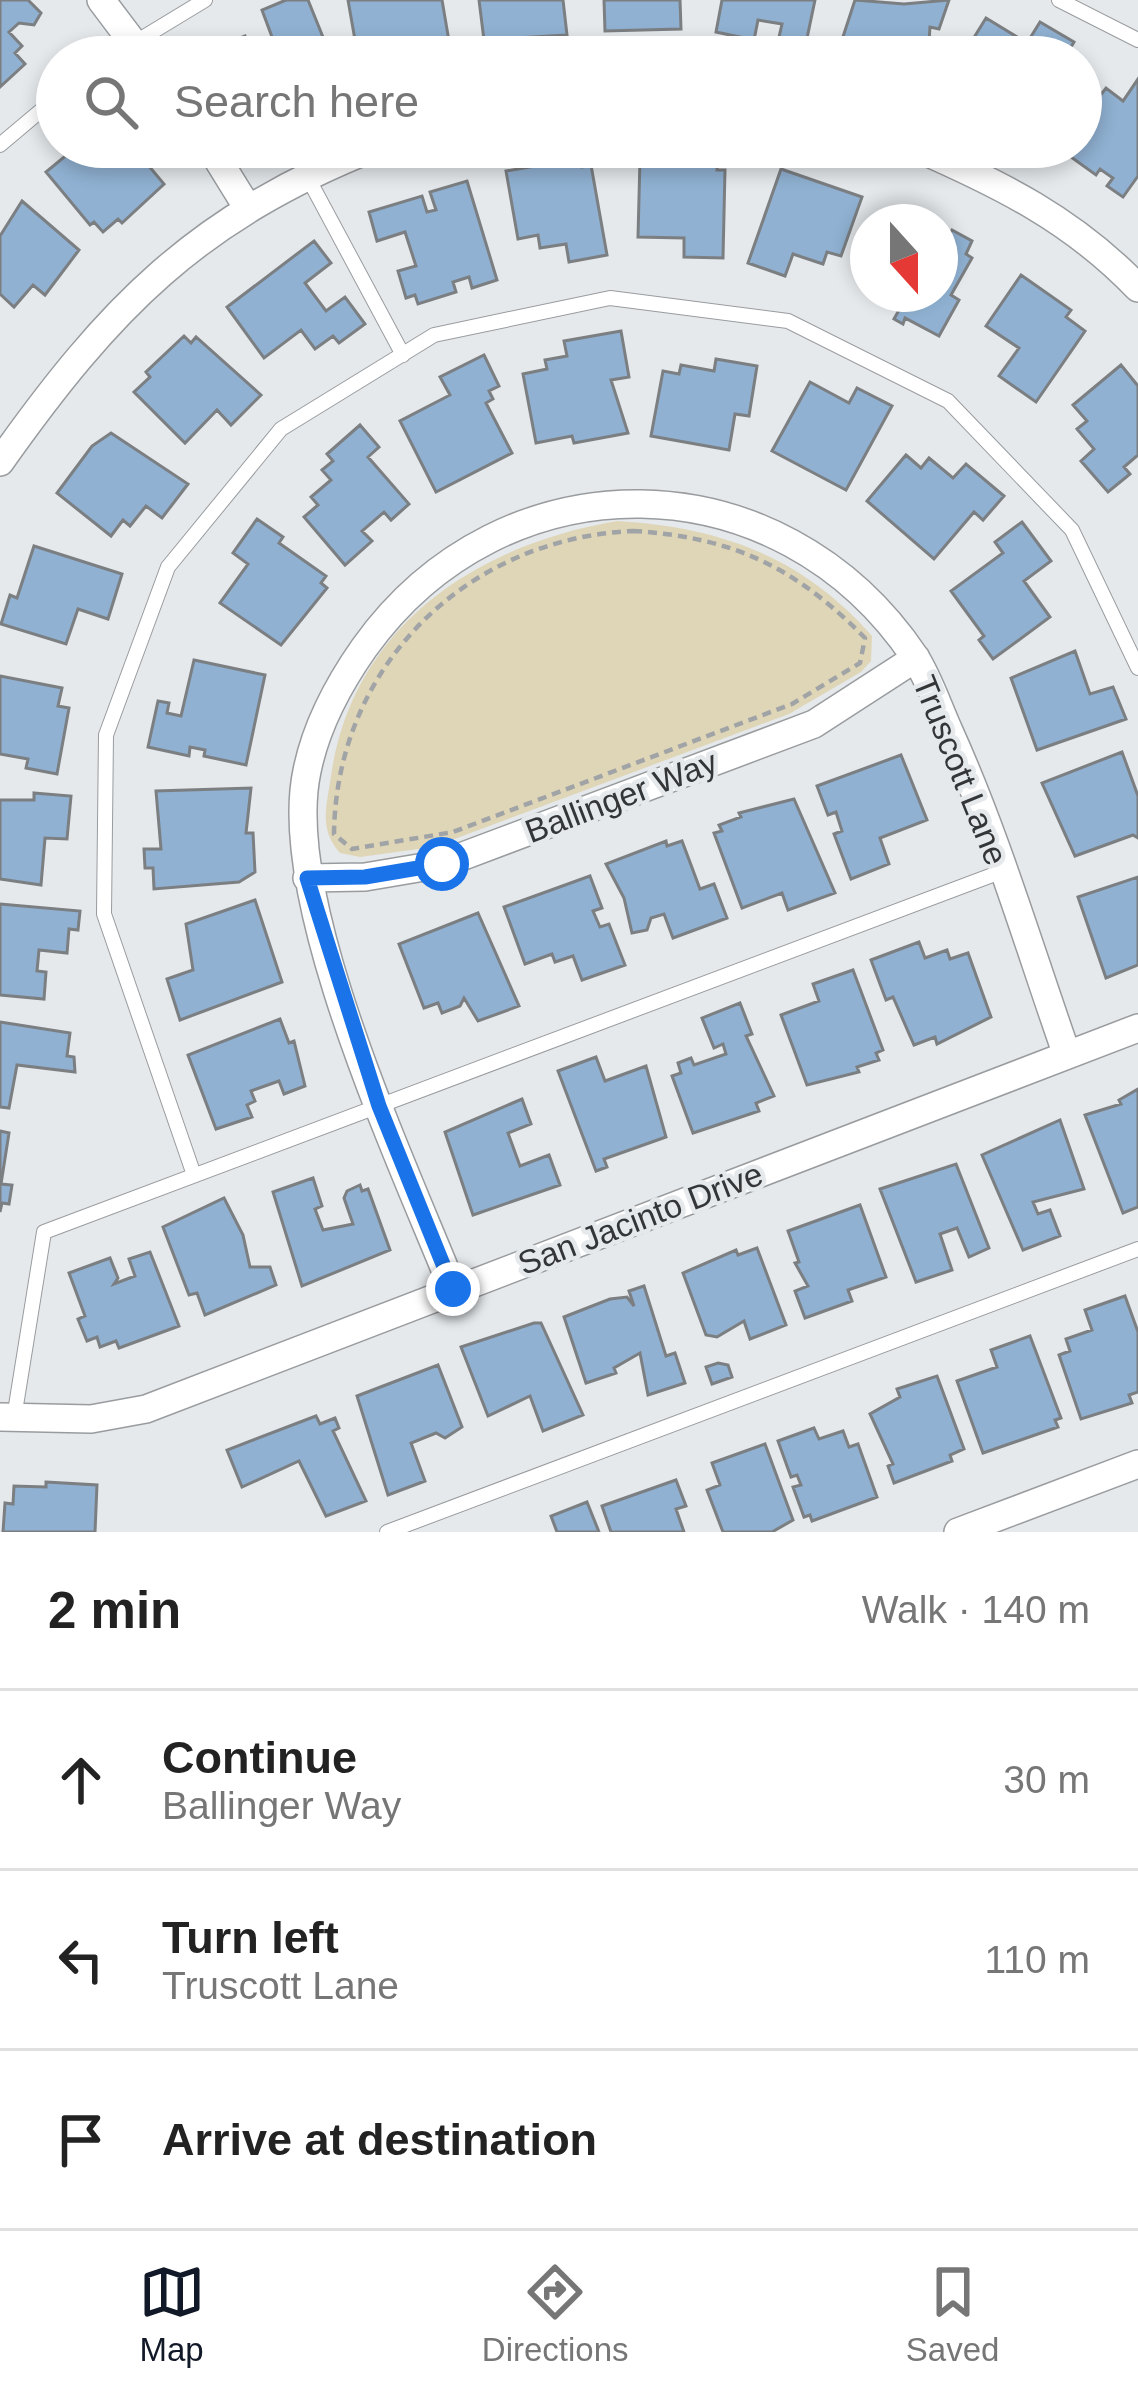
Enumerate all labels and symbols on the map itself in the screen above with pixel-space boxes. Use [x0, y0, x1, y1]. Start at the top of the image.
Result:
north arrow [850, 204, 958, 312]
street label: Truscott Lane [906, 670, 1015, 870]
street label: Ballinger Way [520, 743, 723, 850]
route start [415, 837, 469, 891]
street label: San Jacinto Drive [513, 1155, 768, 1282]
route end [426, 1262, 480, 1316]

